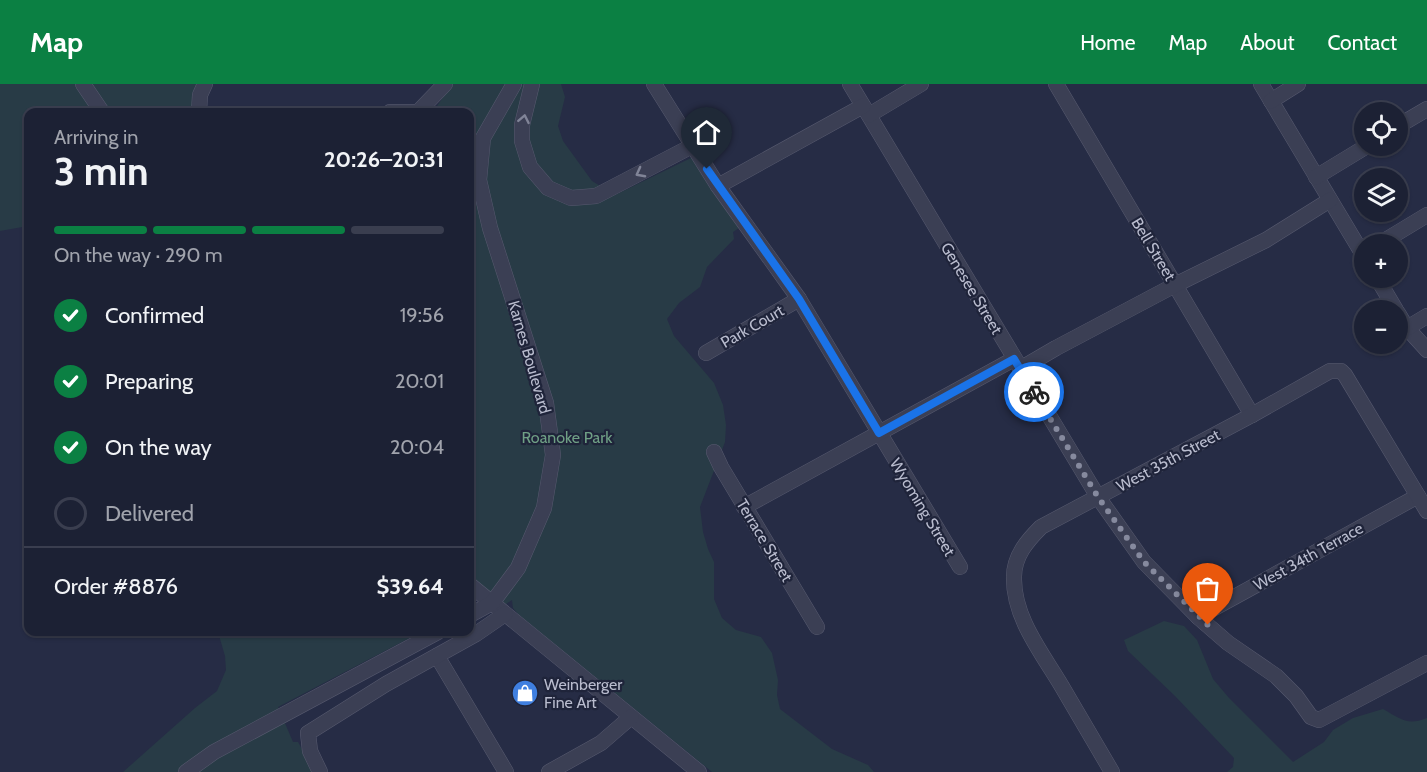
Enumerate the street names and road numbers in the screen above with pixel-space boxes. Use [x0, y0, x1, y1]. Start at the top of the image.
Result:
street label: Bell Street [1127, 214, 1180, 285]
street label: Genesee Street [937, 239, 1007, 338]
street label: Karnes Boulevard [504, 298, 555, 416]
street label: Park Court [717, 300, 788, 352]
street label: West 35th Street [1113, 425, 1224, 496]
street label: Wyoming Street [886, 455, 960, 560]
street label: Terrace Street [732, 495, 797, 586]
street label: West 34th Terrace [1250, 518, 1366, 594]

